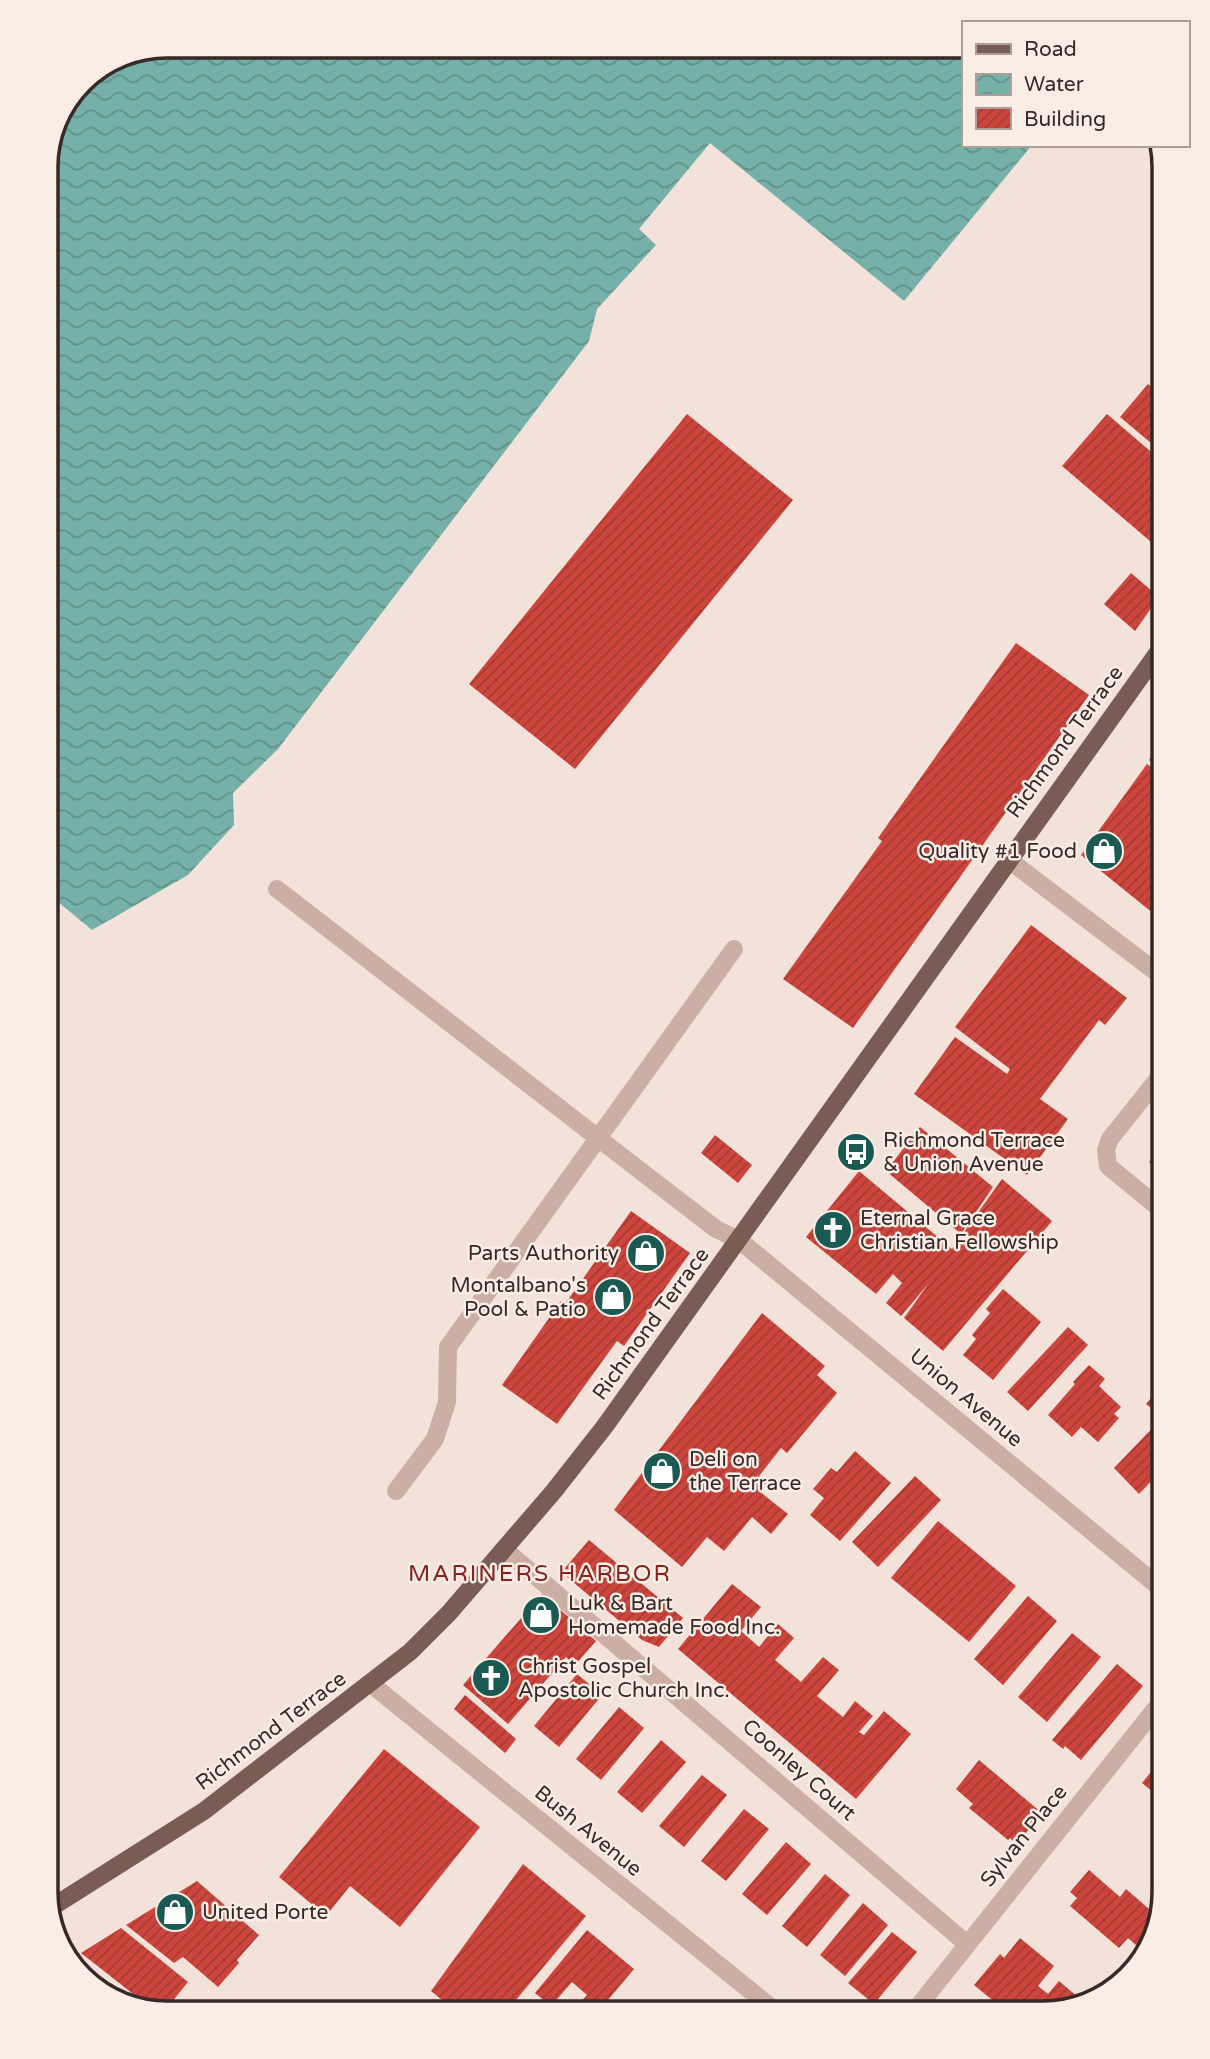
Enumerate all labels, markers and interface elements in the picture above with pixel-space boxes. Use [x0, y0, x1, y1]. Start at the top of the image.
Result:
legend [962, 21, 1189, 147]
text: Road [1024, 37, 1077, 62]
text: Water [1024, 72, 1084, 97]
text: Building [1024, 107, 1106, 132]
street label: Richmond Terrace [1001, 661, 1129, 823]
shop icon: Quality #1 Food [1083, 830, 1125, 872]
place label: Quality #1 Food [918, 839, 1077, 864]
place label: Richmond Terrace & Union Avenue [883, 1128, 1065, 1177]
bus stop icon: Richmond Terrace & Union Avenue [835, 1131, 877, 1173]
place label: Eternal Grace Christian Fellowship [860, 1206, 1059, 1255]
church icon: Eternal Grace Christian Fellowship [812, 1209, 854, 1251]
shop icon: Parts Authority [625, 1232, 667, 1274]
place label: Parts Authority [468, 1241, 619, 1266]
street label: Richmond Terrace [587, 1243, 715, 1405]
place label: Montalbano's Pool & Patio [451, 1273, 586, 1322]
shop icon: Montalbano's Pool & Patio [592, 1276, 634, 1318]
street label: Union Avenue [904, 1344, 1028, 1453]
place label: Deli on the Terrace [689, 1447, 801, 1496]
shop icon: Deli on the Terrace [641, 1450, 683, 1492]
district label: MARINERS HARBOR [408, 1560, 672, 1588]
place label: Luk & Bart Homemade Food Inc. [568, 1591, 781, 1640]
shop icon: Luk & Bart Homemade Food Inc. [520, 1594, 562, 1636]
place label: Christ Gospel Apostolic Church Inc. [518, 1654, 730, 1703]
church icon: Christ Gospel Apostolic Church Inc. [470, 1657, 512, 1699]
street label: Richmond Terrace [191, 1666, 351, 1796]
street label: Coonley Court [737, 1714, 861, 1826]
street label: Bush Avenue [529, 1780, 647, 1882]
street label: Sylvan Place [975, 1780, 1073, 1892]
shop icon: United Porte [154, 1891, 196, 1933]
place label: United Porte [202, 1900, 329, 1925]

